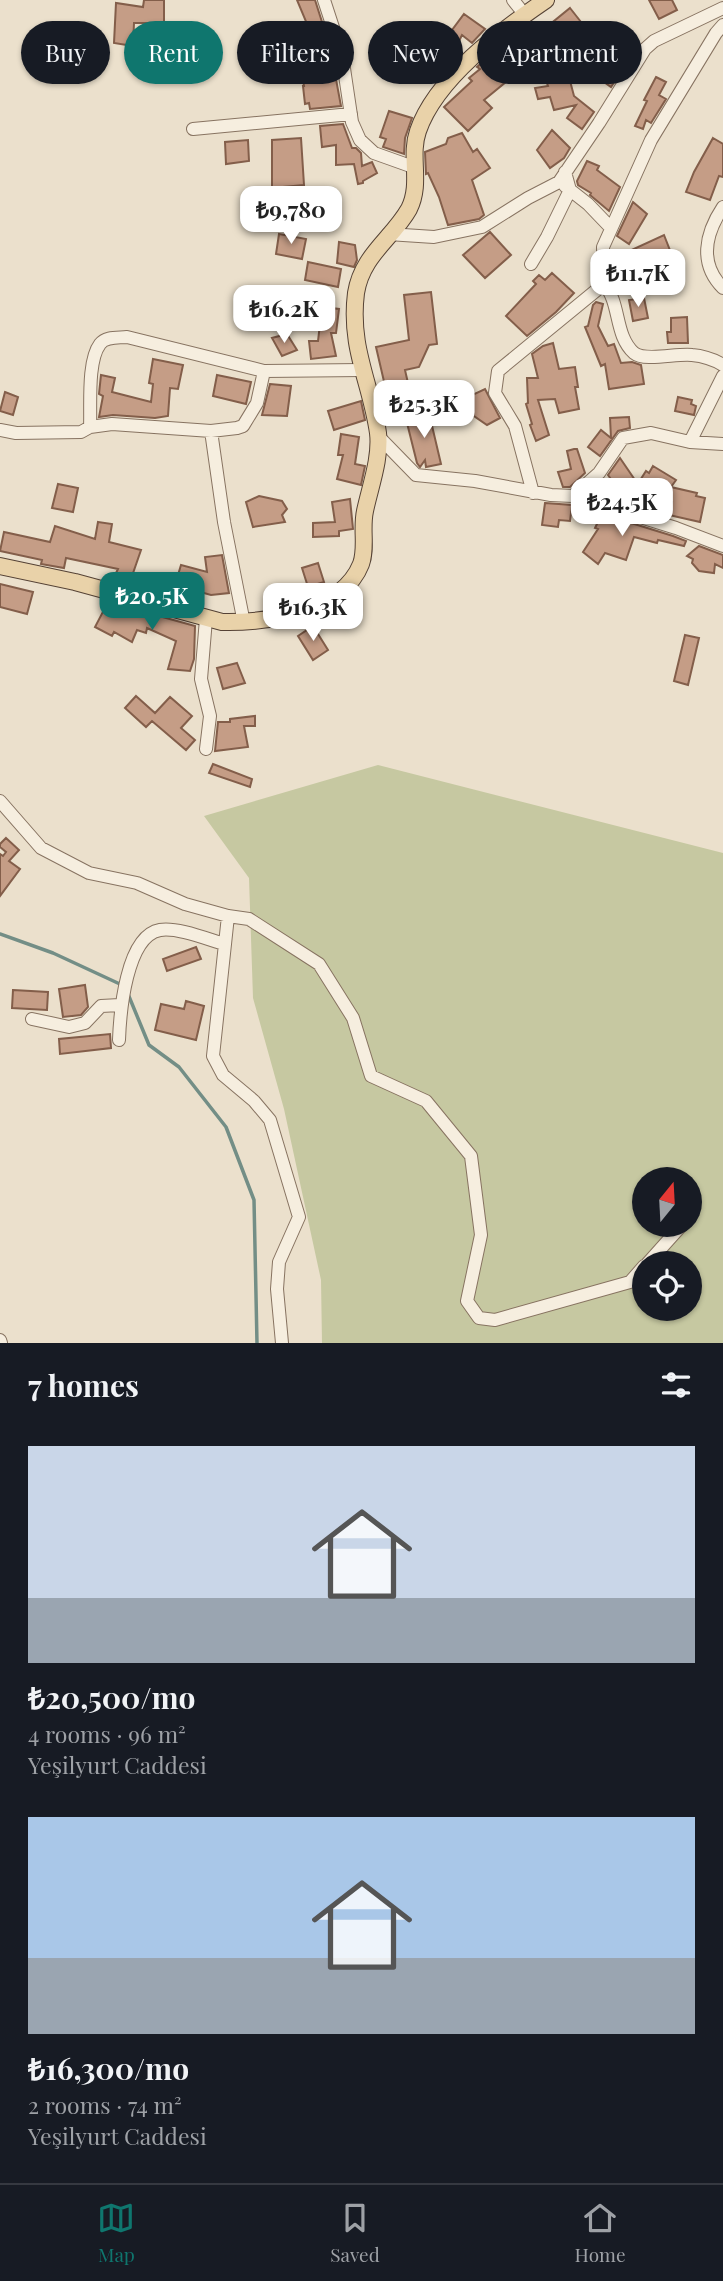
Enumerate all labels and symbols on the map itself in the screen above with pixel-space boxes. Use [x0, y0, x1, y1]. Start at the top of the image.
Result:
pin: ₺9,780 [234, 187, 348, 246]
pin: ₺11.7K [581, 250, 695, 309]
pin: ₺16.2K [227, 286, 341, 345]
pin: ₺25.3K [367, 380, 481, 440]
pin: ₺24.5K [565, 478, 679, 538]
pin: ₺20.5K [95, 572, 209, 632]
pin: ₺16.3K [256, 584, 370, 643]
north arrow [632, 1167, 702, 1237]

